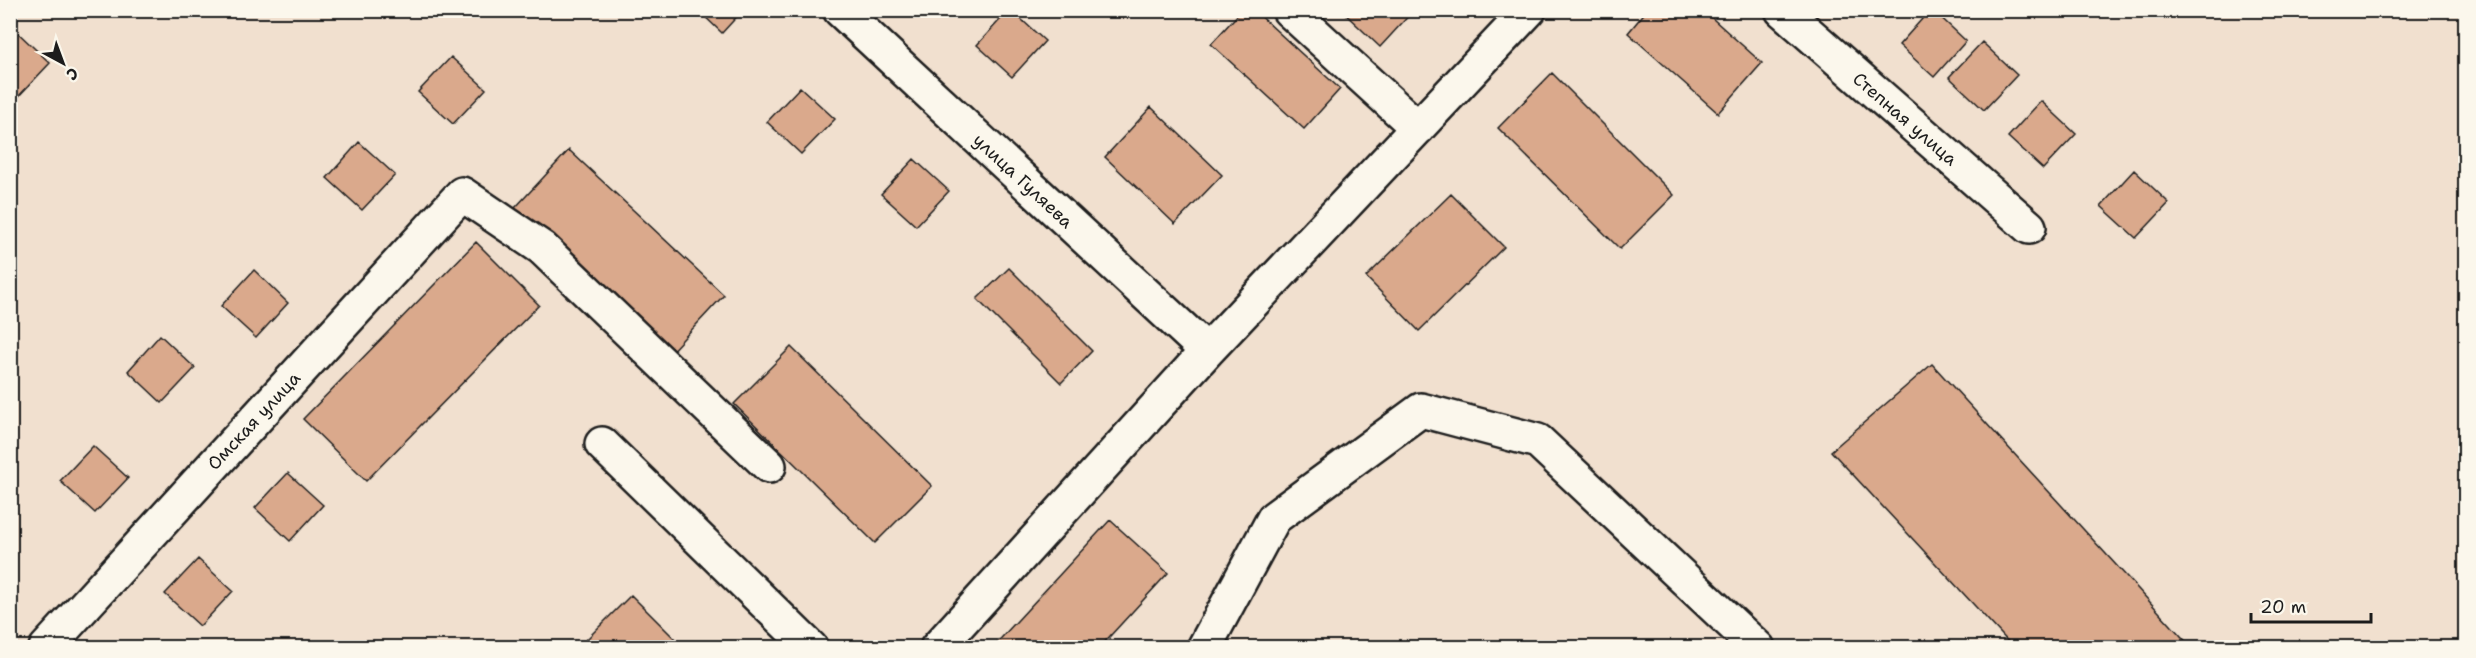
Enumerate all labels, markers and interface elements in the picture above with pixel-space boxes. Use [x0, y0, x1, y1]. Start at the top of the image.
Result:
north arrow [33, 33, 93, 93]
text: С [62, 63, 83, 85]
street label: Степная улица [1848, 67, 1962, 171]
street label: улица Гуляева [968, 128, 1078, 234]
street label: Омская улица [202, 367, 306, 475]
scale bar [2251, 586, 2371, 624]
text: 20 m [2260, 595, 2306, 619]

